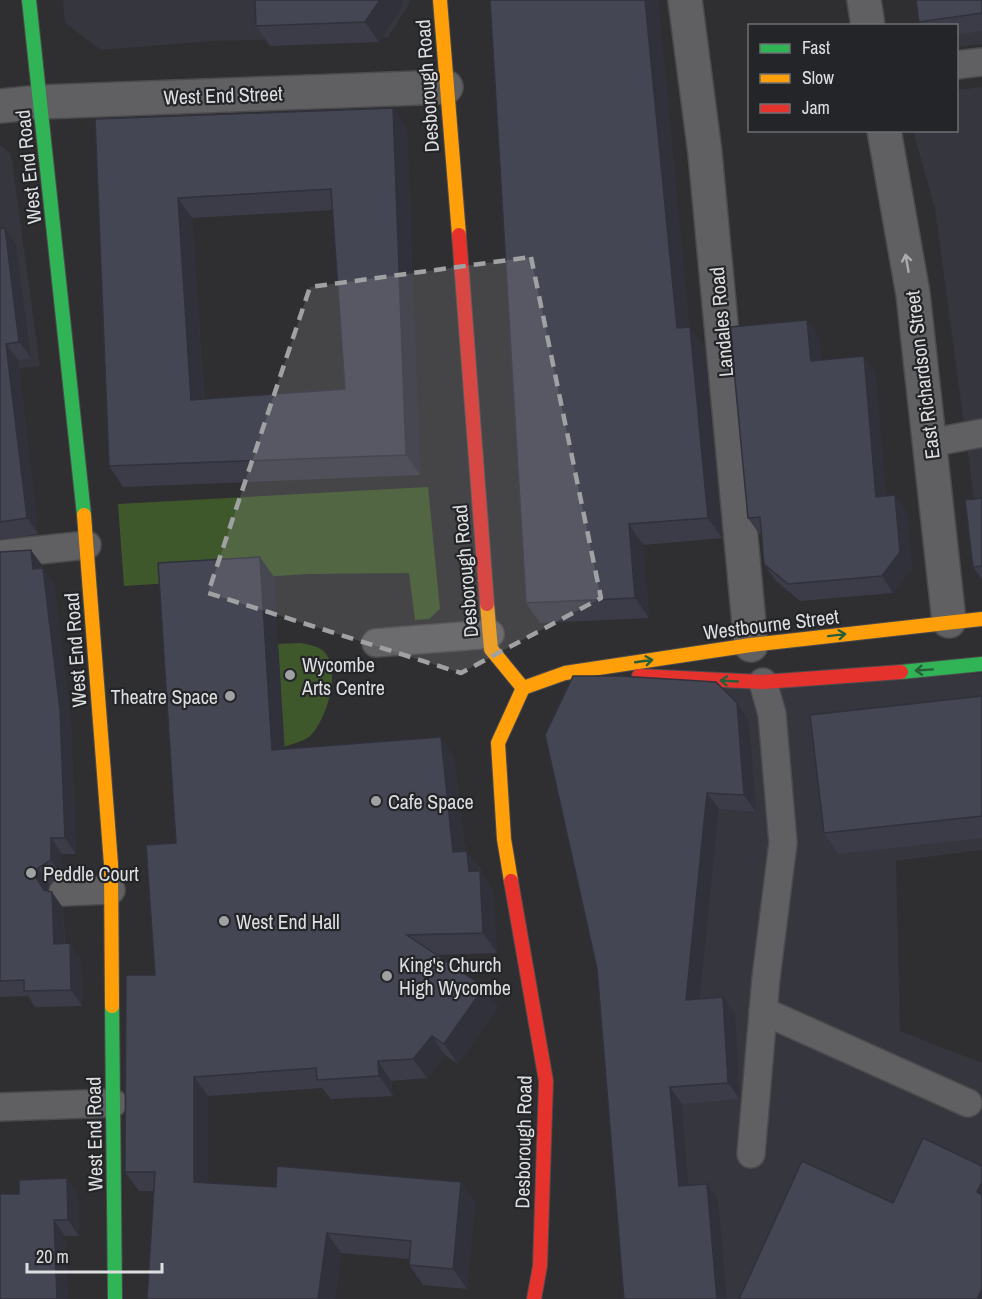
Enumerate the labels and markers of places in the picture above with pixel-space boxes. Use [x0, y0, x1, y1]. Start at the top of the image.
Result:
place label: Wycombe Arts Centre [301, 651, 385, 701]
marker: Wycombe Arts Centre [283, 668, 297, 682]
place label: Theatre Space [110, 683, 218, 710]
marker: Theatre Space [223, 689, 237, 703]
place label: Cafe Space [388, 788, 474, 815]
marker: Cafe Space [369, 794, 383, 808]
place label: Peddle Court [43, 860, 139, 887]
marker: Peddle Court [24, 866, 38, 880]
place label: West End Hall [236, 908, 340, 935]
marker: West End Hall [217, 914, 231, 928]
place label: King's Church High Wycombe [399, 951, 511, 1001]
marker: King's Church High Wycombe [380, 969, 394, 983]

